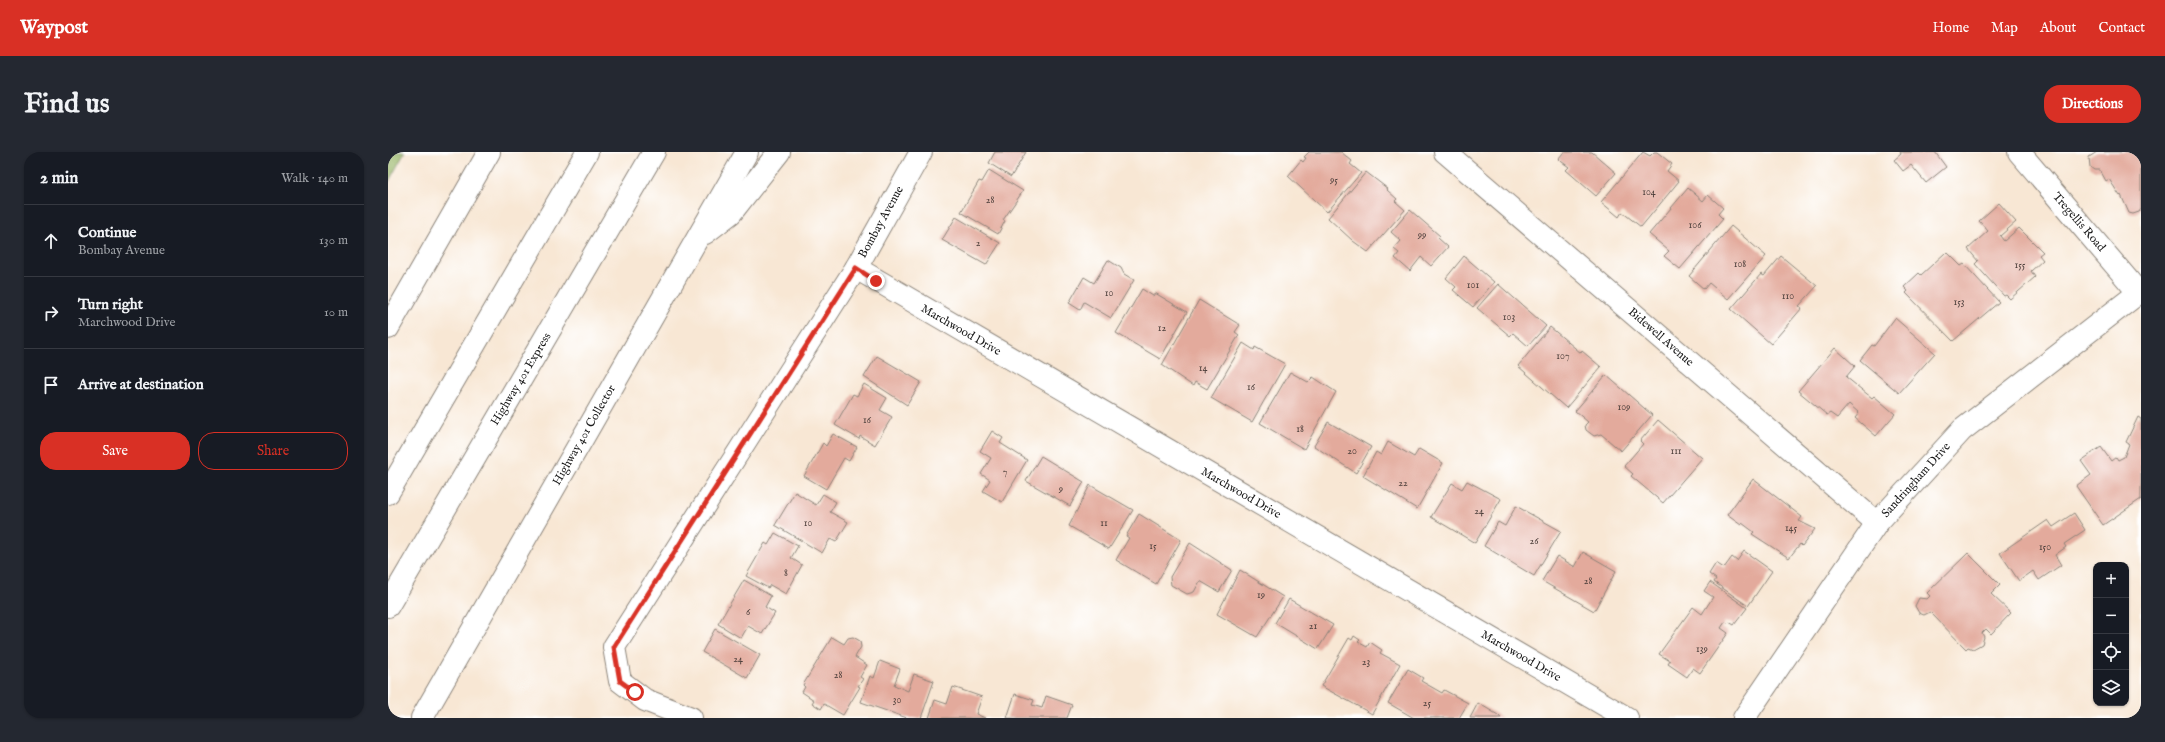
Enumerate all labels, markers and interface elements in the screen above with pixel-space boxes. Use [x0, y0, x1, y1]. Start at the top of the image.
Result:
text: Waypost [20, 16, 88, 40]
text: Home [1933, 19, 1969, 37]
text: Map [1991, 19, 2018, 37]
text: About [2040, 19, 2076, 37]
text: Contact [2098, 19, 2145, 37]
button: Directions [2044, 85, 2141, 123]
text: Find us [24, 87, 110, 122]
text: 2 min [40, 168, 78, 189]
text: Walk · 140 m [281, 170, 348, 187]
house number: 95 [1329, 174, 1338, 187]
street label: Bombay Avenue [855, 183, 907, 261]
house number: 104 [1642, 186, 1656, 199]
street label: Tregellis Road [2049, 189, 2109, 255]
house number: 28 [986, 194, 994, 207]
house number: 106 [1689, 219, 1702, 232]
text: Continue [78, 223, 136, 242]
house number: 99 [1417, 229, 1426, 242]
icon: ahead [40, 230, 62, 252]
text: 130 m [319, 232, 348, 249]
house number: 2 [976, 237, 981, 250]
text: Bombay Avenue [78, 242, 165, 259]
house number: 108 [1734, 258, 1746, 271]
house number: 155 [2015, 259, 2026, 272]
route end [867, 272, 885, 290]
house number: 101 [1467, 279, 1479, 292]
house number: 10 [1105, 287, 1113, 300]
house number: 110 [1782, 290, 1794, 303]
text: Turn right [78, 295, 143, 314]
house number: 153 [1953, 296, 1965, 309]
street label: Marchwood Drive [918, 301, 1004, 359]
icon: right [40, 302, 62, 324]
text: 10 m [324, 304, 348, 321]
street label: Bidewell Avenue [1625, 304, 1697, 370]
house number: 103 [1503, 311, 1515, 324]
text: Marchwood Drive [78, 314, 175, 331]
house number: 12 [1158, 322, 1167, 335]
street label: Highway 401 Express [487, 330, 555, 429]
house number: 107 [1556, 350, 1570, 363]
house number: 14 [1199, 362, 1207, 375]
icon: arrive [40, 374, 62, 396]
text: Arrive at destination [78, 375, 204, 394]
house number: 16 [1247, 381, 1256, 394]
street label: Highway 401 Collector [549, 382, 619, 488]
house number: 109 [1618, 401, 1630, 414]
house number: 16 [863, 414, 872, 427]
house number: 18 [1296, 423, 1304, 436]
button: Save [40, 432, 190, 470]
button: Share [198, 432, 348, 470]
street label: Sandringham Drive [1878, 439, 1954, 521]
house number: 20 [1347, 445, 1357, 458]
house number: 111 [1670, 445, 1682, 458]
street label: Marchwood Drive [1198, 464, 1284, 522]
house number: 7 [1003, 466, 1008, 479]
house number: 22 [1398, 477, 1408, 490]
house number: 9 [1058, 483, 1063, 496]
house number: 24 [1474, 505, 1484, 518]
house number: 10 [804, 517, 812, 530]
house number: 11 [1100, 517, 1108, 530]
house number: 145 [1785, 522, 1797, 535]
house number: 26 [1530, 535, 1539, 548]
house number: 15 [1149, 540, 1157, 553]
house number: 150 [2039, 541, 2051, 554]
map controls [2093, 562, 2129, 706]
button: + [2093, 562, 2129, 598]
house number: 8 [784, 567, 788, 580]
house number: 28 [1584, 575, 1592, 588]
house number: 19 [1257, 589, 1265, 602]
button: − [2093, 598, 2129, 634]
house number: 6 [746, 606, 751, 619]
house number: 21 [1309, 620, 1317, 633]
street label: Marchwood Drive [1478, 627, 1564, 685]
button: locate [2093, 634, 2129, 670]
house number: 139 [1696, 643, 1708, 656]
house number: 24 [733, 653, 743, 666]
house number: 23 [1362, 656, 1370, 669]
house number: 28 [834, 669, 842, 682]
button: layers [2093, 670, 2129, 706]
route start [626, 683, 644, 701]
house number: 30 [893, 694, 901, 707]
house number: 25 [1423, 697, 1432, 710]

